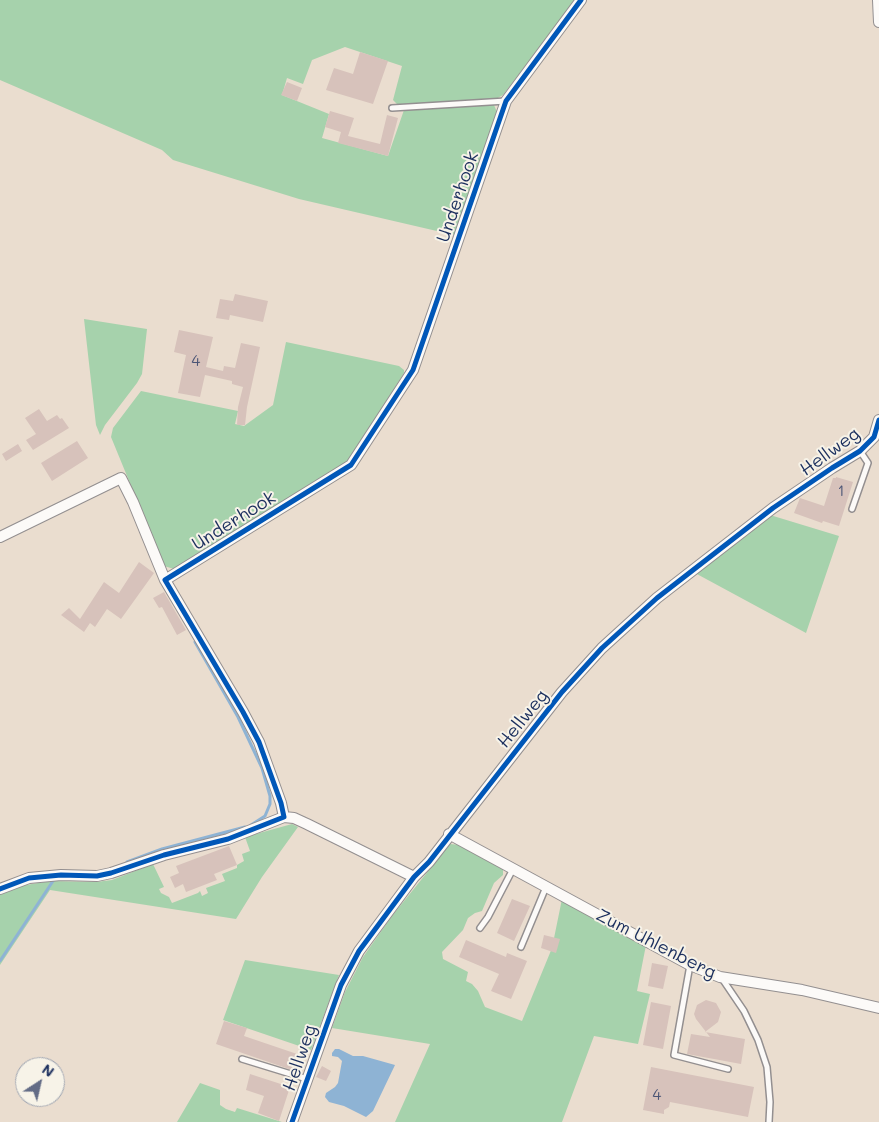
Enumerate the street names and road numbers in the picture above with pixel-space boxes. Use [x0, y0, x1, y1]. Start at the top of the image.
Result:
street label: Underhook [432, 149, 484, 245]
street label: Hellweg [796, 423, 864, 481]
street label: Underhook [188, 487, 280, 555]
street label: Hellweg [493, 686, 553, 752]
street label: Zum Uhlenberg [592, 904, 720, 984]
street label: Hellweg [279, 1022, 321, 1094]

